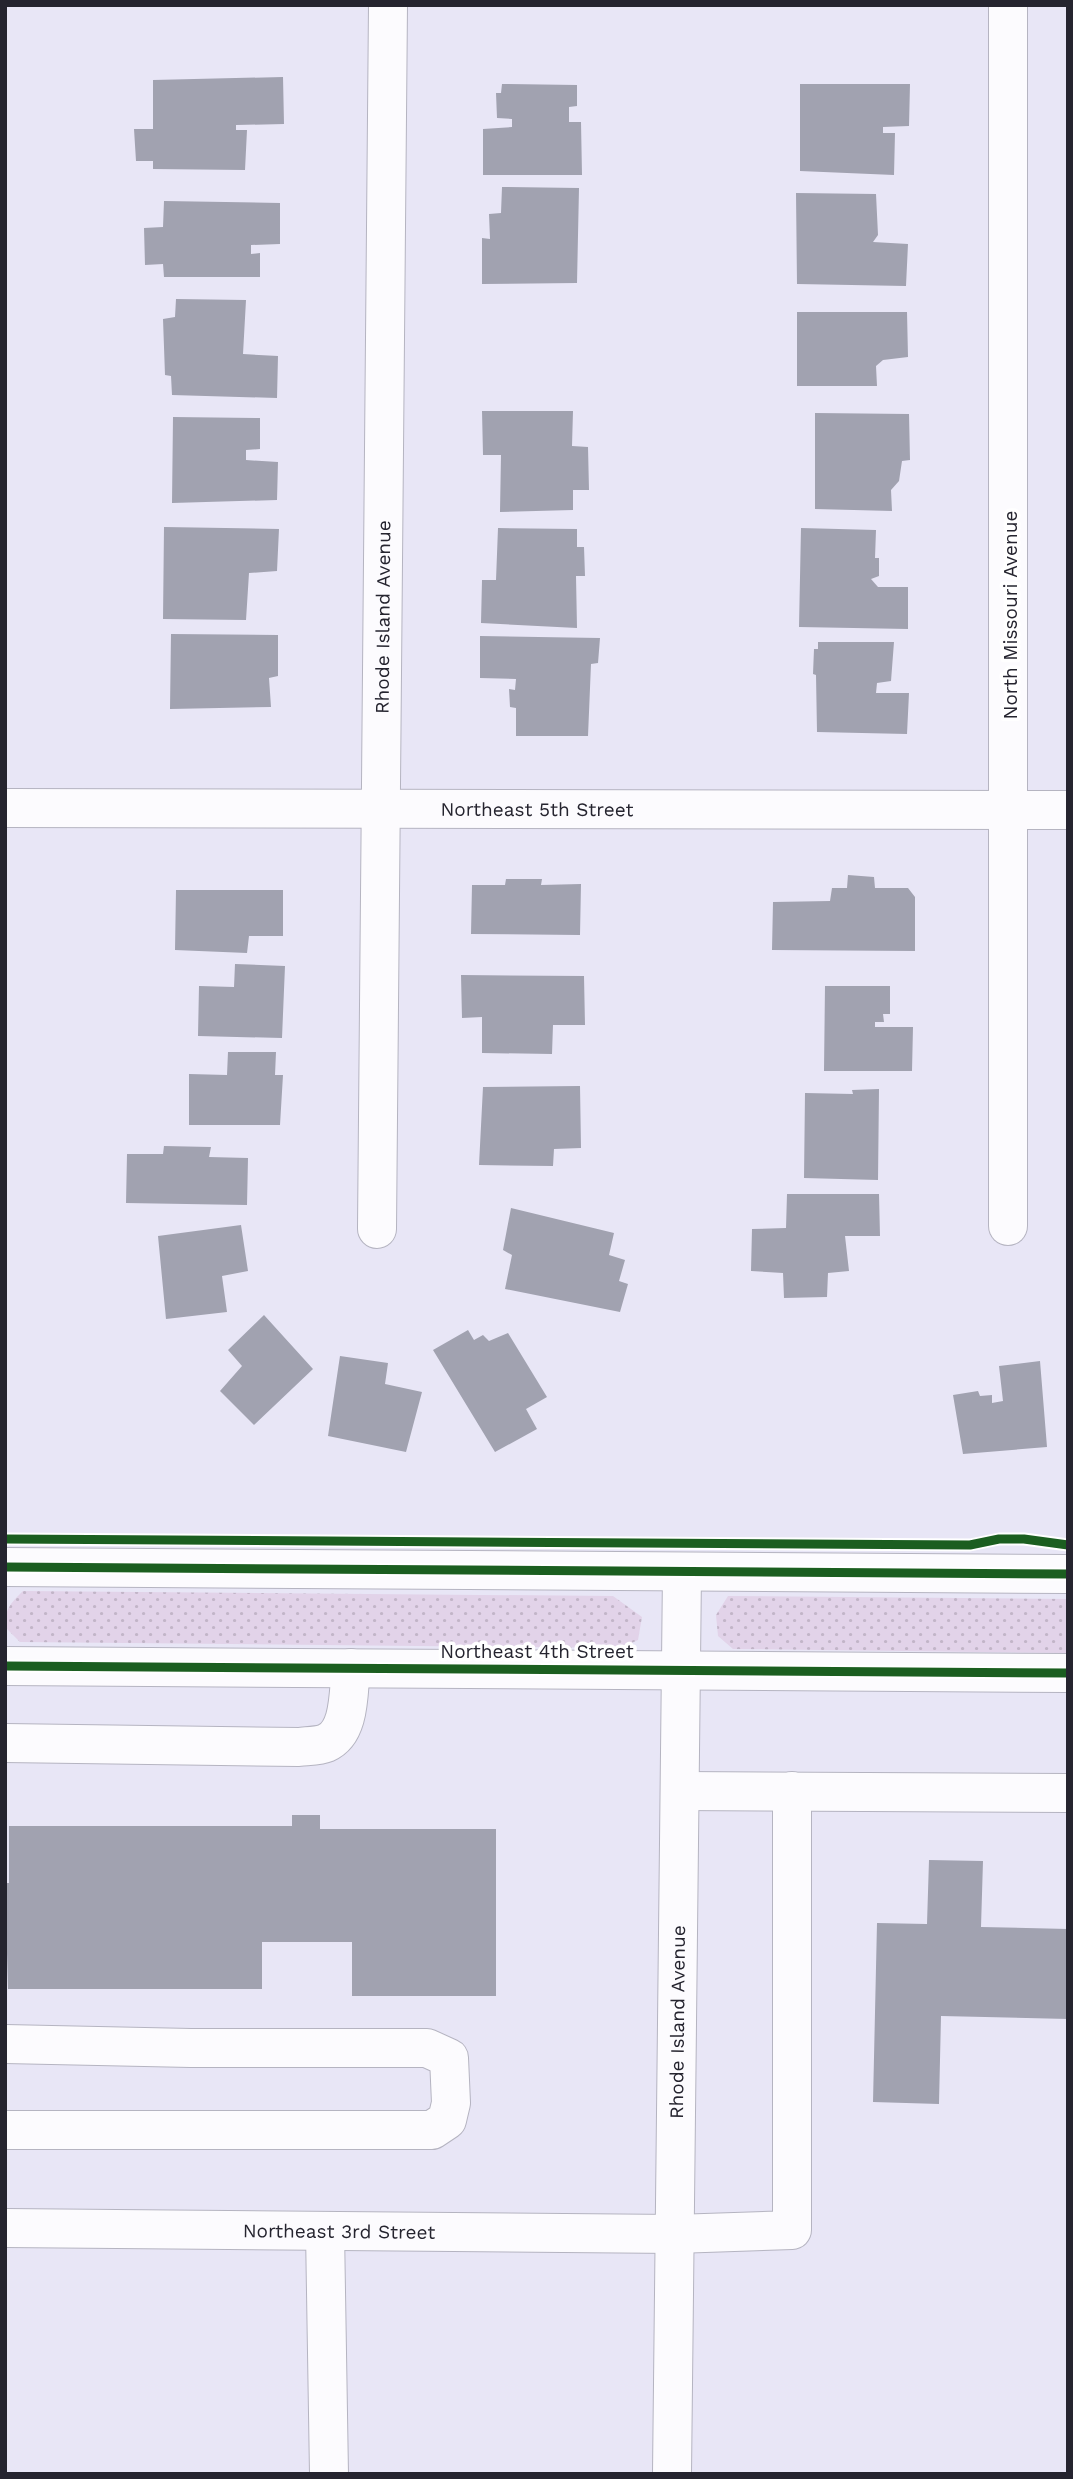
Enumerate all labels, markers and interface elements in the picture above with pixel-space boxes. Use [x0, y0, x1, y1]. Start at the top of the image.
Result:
street label: North Missouri Avenue [999, 511, 1022, 719]
street label: Rhode Island Avenue [370, 520, 395, 714]
street label: Northeast 5th Street [441, 797, 633, 821]
street label: Northeast 4th Street [440, 1640, 634, 1663]
street label: Rhode Island Avenue [664, 1925, 690, 2119]
street label: Northeast 3rd Street [243, 2219, 435, 2243]

